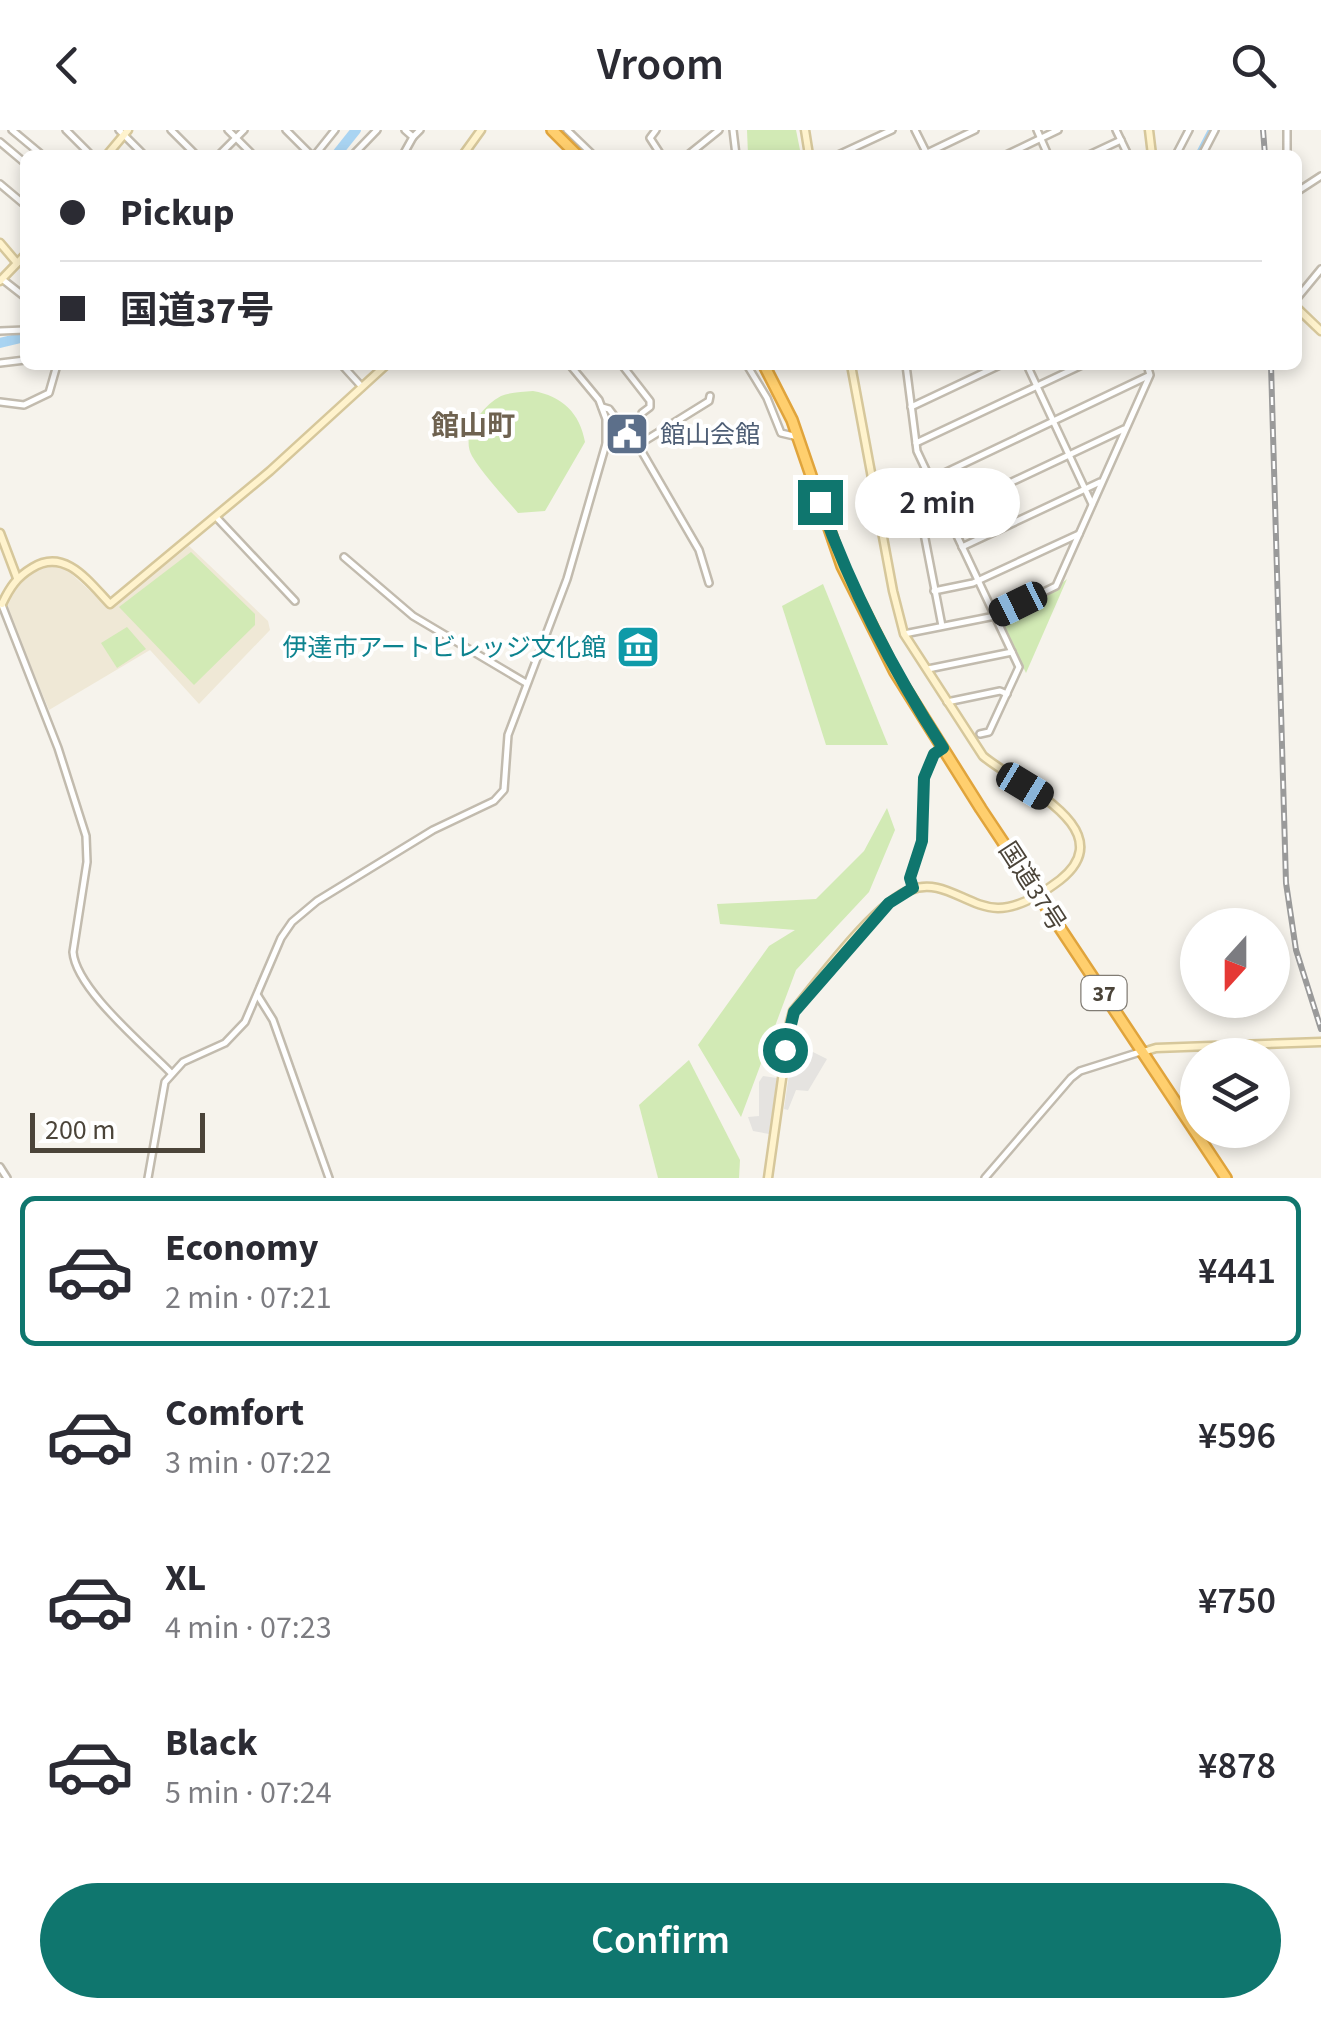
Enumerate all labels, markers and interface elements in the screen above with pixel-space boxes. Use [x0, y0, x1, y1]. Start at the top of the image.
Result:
text: Vroom [597, 33, 724, 97]
icon: back [40, 38, 95, 93]
icon: search [1226, 38, 1281, 93]
text: Pickup [120, 186, 234, 240]
text: 国道37号 [120, 284, 274, 338]
district label: 館山町 [431, 406, 515, 446]
public building icon: 館山会館 [604, 411, 650, 457]
place label: 館山会館 [660, 417, 760, 453]
callout: 2 min [855, 467, 1020, 537]
route end [798, 480, 843, 525]
text: 2 min [899, 480, 976, 526]
car [984, 577, 1052, 631]
museum icon: 伊達市アートビレッジ文化館 [615, 624, 661, 670]
place label: 伊達市アートビレッジ文化館 [282, 630, 606, 666]
car [992, 758, 1058, 814]
street label: 国道37号 [990, 835, 1074, 938]
north arrow [1180, 908, 1290, 1018]
map controls [1180, 908, 1290, 1148]
road number: 37 [1082, 976, 1126, 1010]
route start [763, 1028, 808, 1073]
button: layers [1180, 1038, 1290, 1148]
scale bar [30, 1108, 205, 1153]
text: 200 m [45, 1110, 116, 1150]
text: Economy [165, 1221, 318, 1275]
icon: car [45, 1226, 135, 1316]
text: ¥441 [1198, 1244, 1276, 1298]
text: 2 min · 07:21 [165, 1275, 332, 1321]
text: Comfort [165, 1386, 304, 1440]
icon: car [45, 1391, 135, 1481]
text: ¥596 [1198, 1409, 1276, 1463]
text: 3 min · 07:22 [165, 1440, 332, 1486]
text: XL [165, 1551, 206, 1605]
icon: car [45, 1556, 135, 1646]
text: ¥750 [1198, 1574, 1276, 1628]
text: 4 min · 07:23 [165, 1605, 332, 1651]
text: Black [165, 1716, 258, 1770]
icon: car [45, 1721, 135, 1811]
text: ¥878 [1198, 1739, 1276, 1793]
text: 5 min · 07:24 [165, 1770, 332, 1816]
button: Confirm [40, 1883, 1281, 1998]

